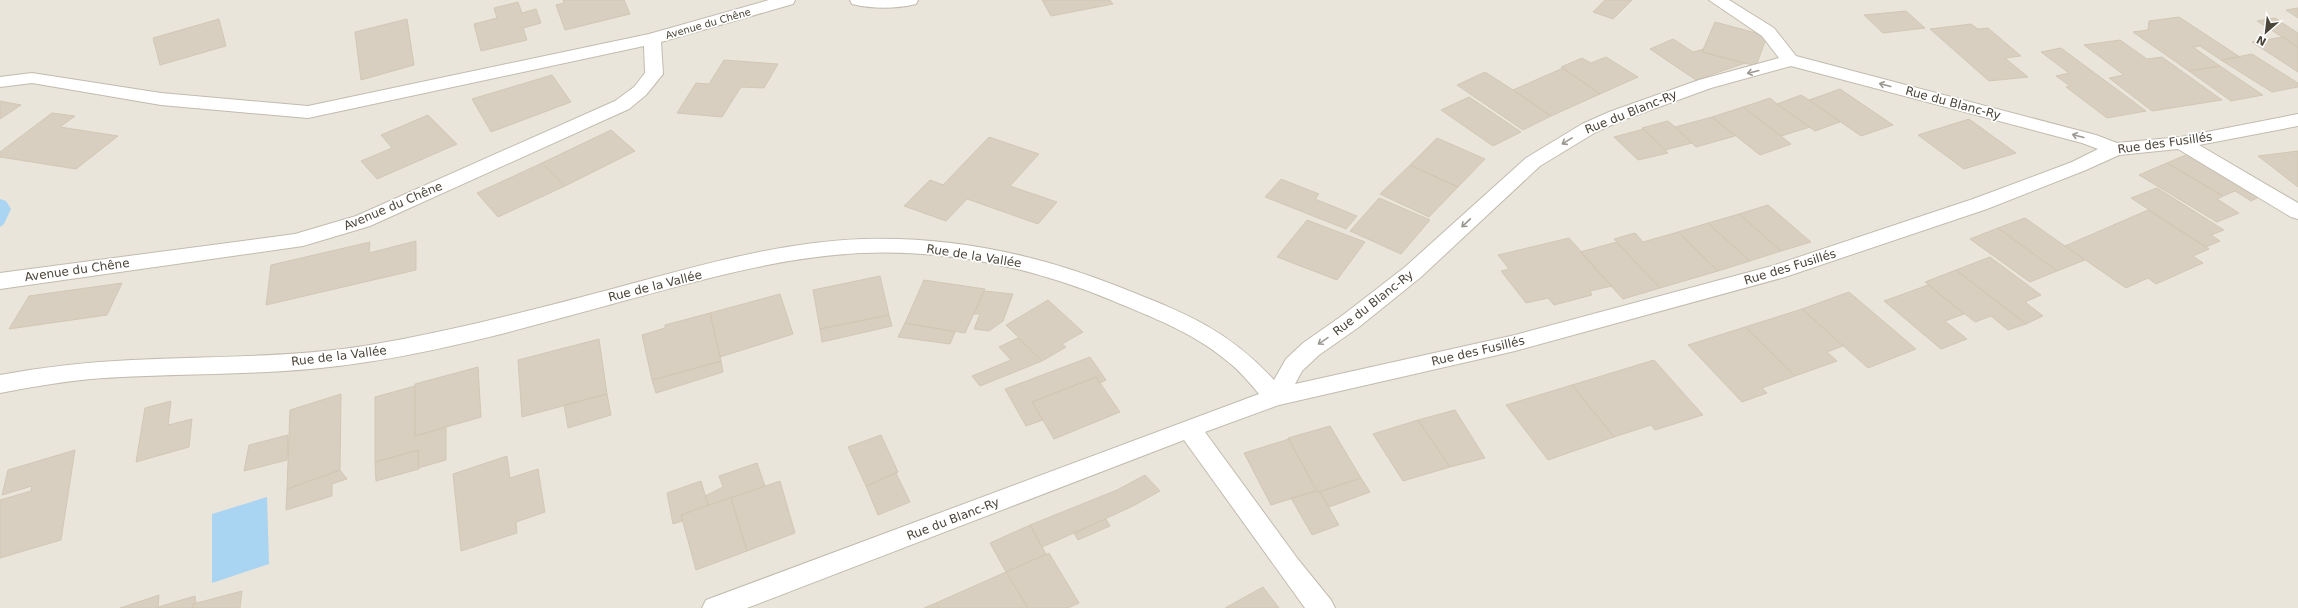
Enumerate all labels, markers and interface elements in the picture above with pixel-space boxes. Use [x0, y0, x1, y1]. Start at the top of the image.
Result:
street label: Avenue du Chêne [664, 6, 752, 41]
north arrow [2246, 12, 2286, 52]
text: N [2254, 32, 2269, 48]
one-way arrow [1747, 69, 1760, 76]
one-way arrow [1878, 81, 1891, 89]
street label: Rue du Blanc-Ry [1904, 84, 2002, 122]
street label: Rue du Blanc-Ry [1583, 87, 1679, 137]
street label: Rue des Fusillés [2117, 129, 2213, 157]
one-way arrow [2072, 132, 2085, 140]
one-way arrow [1561, 138, 1573, 146]
street label: Avenue du Chêne [342, 179, 444, 233]
one-way arrow [1461, 218, 1471, 228]
street label: Rue de la Vallée [926, 242, 1022, 270]
street label: Rue des Fusillés [1742, 246, 1838, 288]
street label: Avenue du Chêne [24, 256, 130, 284]
street label: Rue du Blanc-Ry [1330, 267, 1416, 339]
street label: Rue de la Vallée [607, 268, 703, 304]
street label: Rue des Fusillés [1430, 333, 1526, 369]
one-way arrow [1317, 337, 1328, 345]
street label: Rue de la Vallée [291, 343, 387, 369]
street label: Rue du Blanc-Ry [905, 495, 1001, 543]

